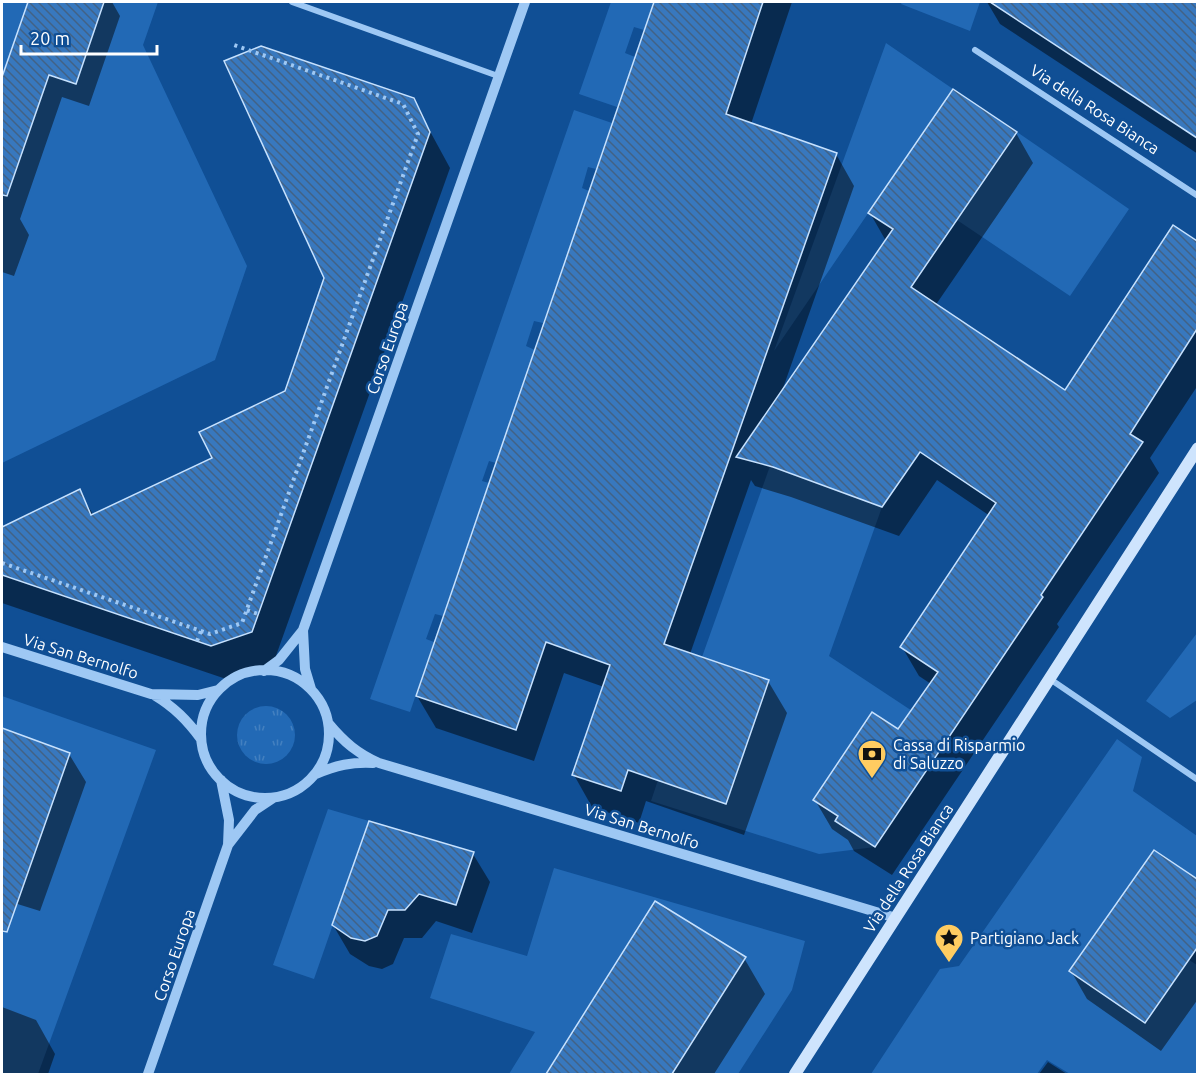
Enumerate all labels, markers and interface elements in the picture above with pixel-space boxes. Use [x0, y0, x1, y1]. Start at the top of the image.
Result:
scale bar [21, 18, 158, 56]
text: 20 m [30, 28, 70, 48]
street label: Via della Rosa Bianca [1027, 61, 1163, 157]
street label: Corso Europa [363, 300, 411, 396]
street label: Via San Bernolfo [21, 630, 141, 682]
place label: Cassa di Risparmio di Saluzzo [893, 736, 1025, 772]
bank icon: Cassa di Risparmio di Saluzzo [856, 738, 888, 780]
street label: Via San Bernolfo [582, 800, 702, 852]
street label: Via della Rosa Bianca [860, 800, 956, 936]
street label: Corso Europa [150, 907, 198, 1003]
place icon: Partigiano Jack [933, 922, 965, 964]
place label: Partigiano Jack [970, 929, 1079, 947]

